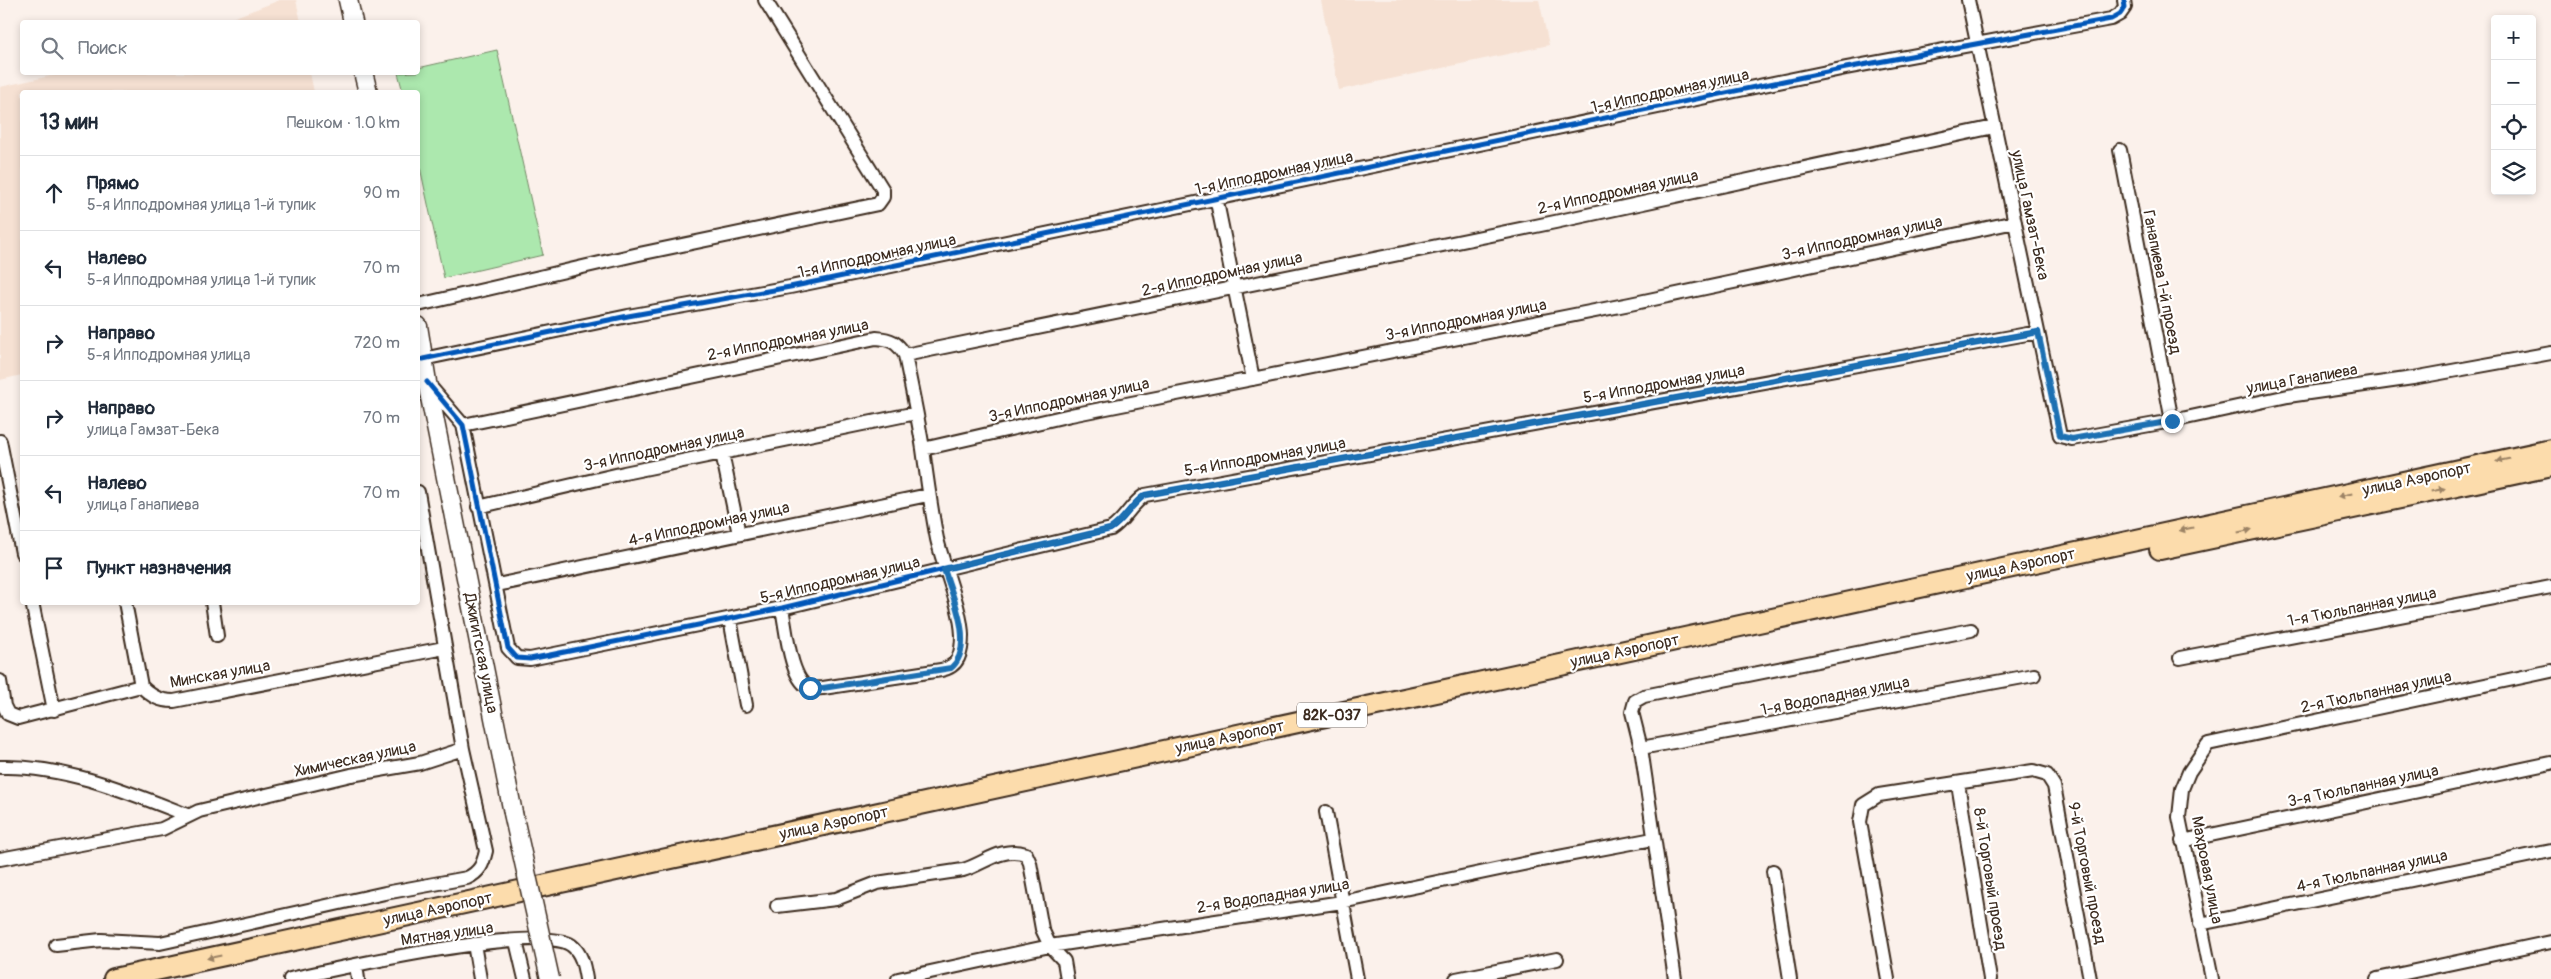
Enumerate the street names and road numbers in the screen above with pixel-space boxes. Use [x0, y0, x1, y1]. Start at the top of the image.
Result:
street label: 1-я Ипподромная улица [1589, 64, 1751, 118]
street label: 1-я Ипподромная улица [1193, 146, 1355, 200]
street label: улица Гамзат-Бека [2006, 147, 2054, 282]
street label: 2-я Ипподромная улица [1536, 165, 1700, 219]
street label: Ганапиева 1-й проезд [2138, 208, 2186, 356]
street label: 3-я Ипподромная улица [1780, 211, 1944, 265]
street label: 1-я Ипподромная улица [796, 229, 958, 283]
street label: 2-я Ипподромная улица [1140, 247, 1304, 301]
street label: 3-я Ипподромная улица [1384, 295, 1548, 345]
street label: 2-я Ипподромная улица [706, 315, 870, 365]
street label: улица Ганапиева [2244, 359, 2359, 399]
street label: 5-я Ипподромная улица [1582, 360, 1746, 408]
street label: 3-я Ипподромная улица [987, 373, 1151, 427]
street label: 3-я Ипподромная улица [582, 422, 746, 476]
street label: 5-я Ипподромная улица [1183, 433, 1347, 481]
street label: улица Аэропорт [2360, 458, 2473, 501]
street label: 4-я Ипподромная улица [627, 497, 791, 551]
street label: улица Аэропорт [1964, 544, 2077, 587]
street label: 5-я Ипподромная улица [758, 552, 922, 608]
street label: 1-я Тюльпанная улица [2286, 583, 2438, 631]
street label: Джигитская улица [459, 590, 502, 715]
street label: улица Аэропорт [1568, 630, 1681, 673]
street label: Минская улица [168, 655, 272, 693]
street label: 2-я Тюльпанная улица [2299, 666, 2453, 718]
street label: 1-я Водопадная улица [1759, 672, 1911, 720]
road number: 82К-037 [1297, 702, 1367, 728]
street label: улица Аэропорт [1173, 716, 1286, 759]
street label: Химическая улица [292, 736, 418, 782]
street label: 3-я Тюльпанная улица [2286, 760, 2440, 812]
street label: 9-й Торговый проезд [2063, 800, 2111, 946]
street label: улица Аэропорт [777, 802, 890, 845]
street label: 8-й Торговый проезд [1969, 806, 2011, 952]
street label: Махровая улица [2187, 814, 2227, 926]
street label: 4-я Тюльпанная улица [2295, 845, 2449, 897]
street label: 2-я Водопадная улица [1195, 874, 1351, 918]
street label: улица Аэропорт [381, 888, 494, 931]
street label: Мятная улица [399, 918, 495, 950]

